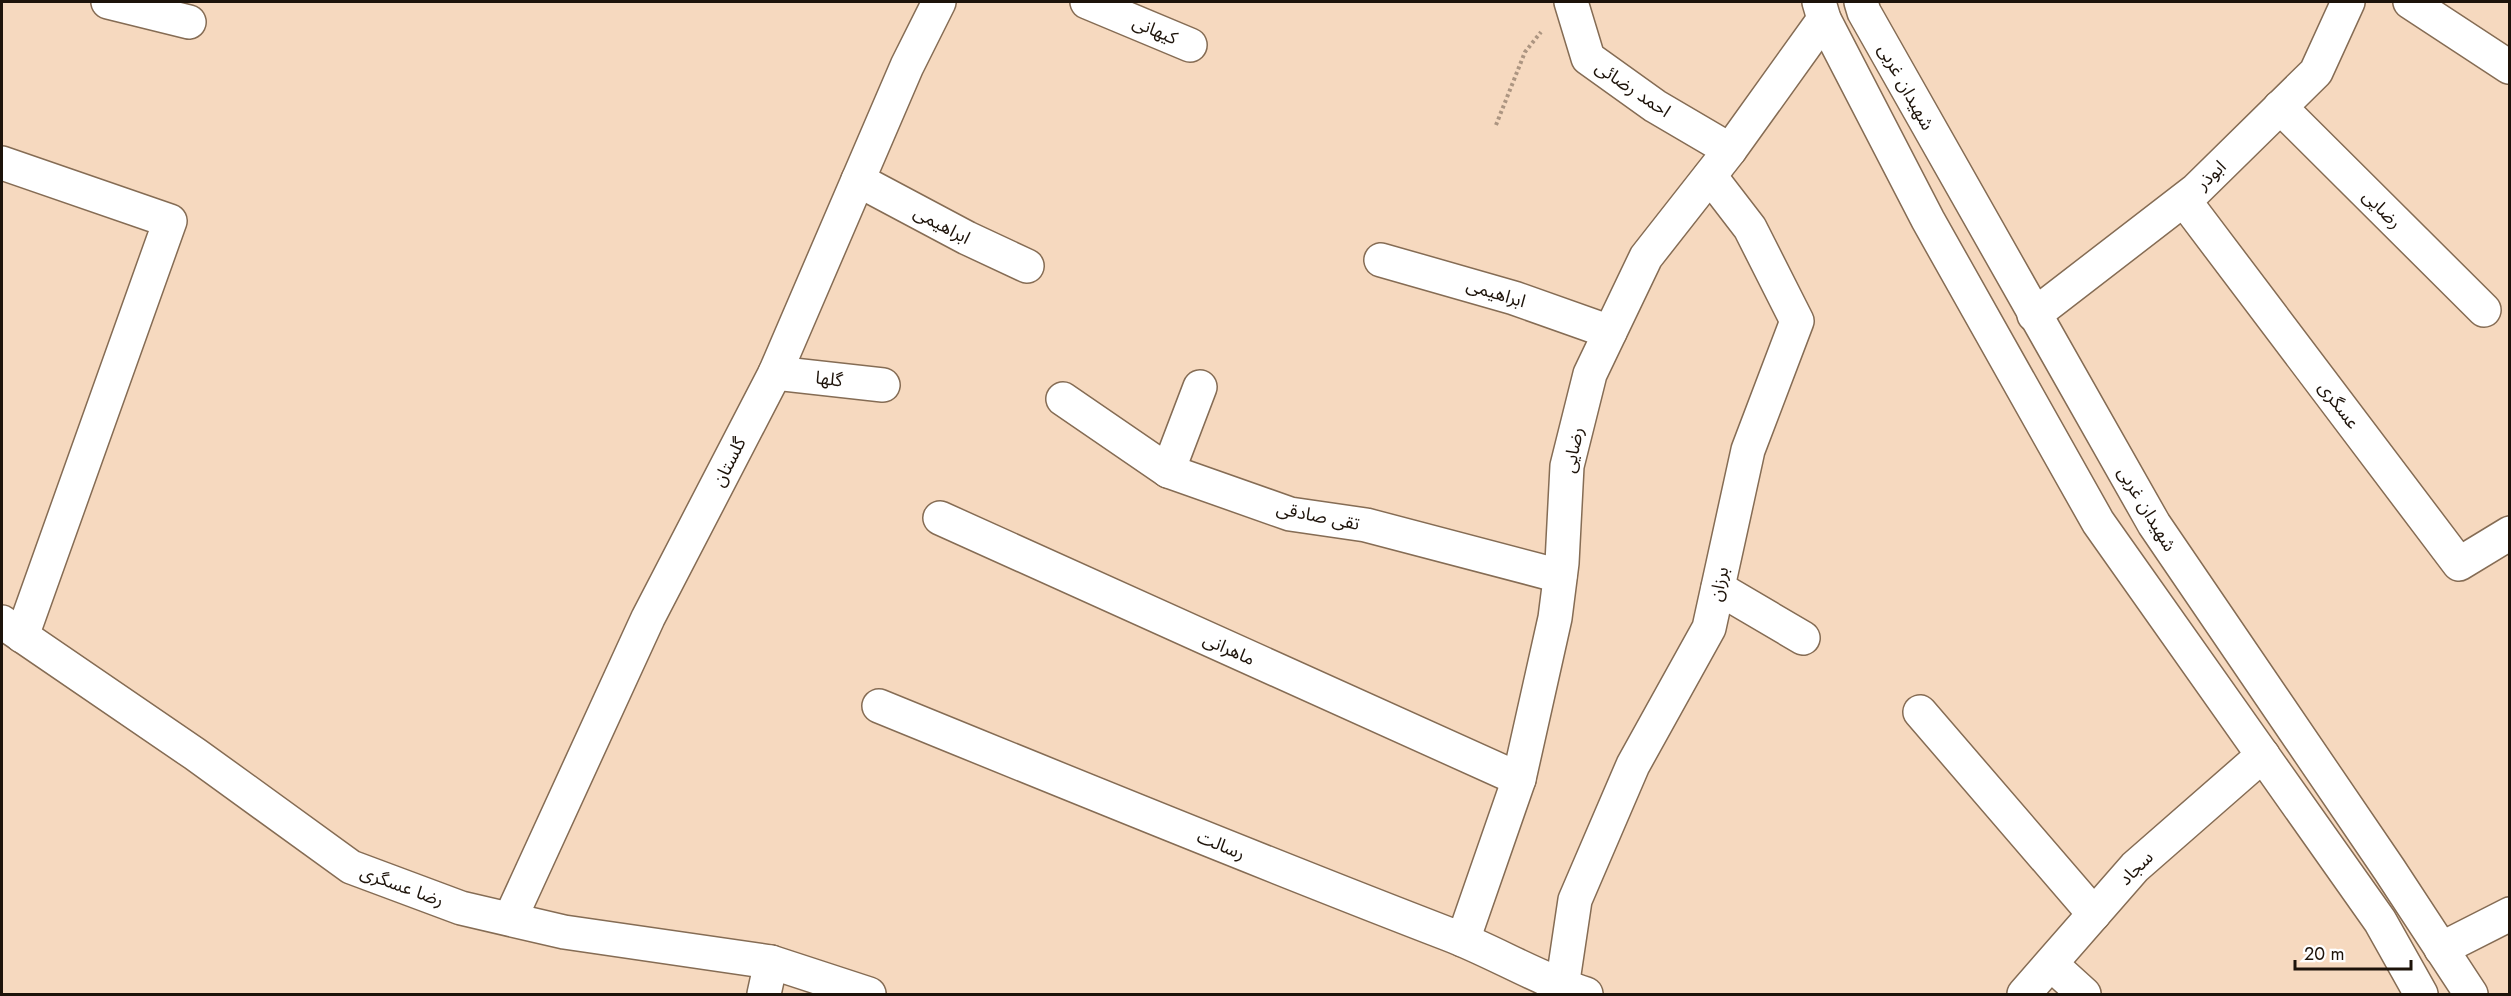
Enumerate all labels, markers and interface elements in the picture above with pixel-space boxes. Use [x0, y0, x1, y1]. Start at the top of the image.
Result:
street label: کیهانی [1128, 9, 1182, 51]
street label: شهیدان غربی [1872, 39, 1940, 135]
street label: احمد رضائی [1590, 54, 1676, 124]
street label: ابوذر [2189, 154, 2232, 196]
street label: رضایی [2356, 183, 2408, 235]
street label: ابراهیمی [909, 199, 975, 251]
street label: ابراهیمی [1463, 272, 1529, 314]
street label: گلها [814, 364, 845, 394]
street label: عسگری [2312, 375, 2366, 435]
street label: رضایی [1556, 425, 1590, 475]
street label: گلستان [706, 432, 753, 491]
street label: شهیدان غربی [2111, 461, 2183, 557]
street label: تقی صادقی [1274, 495, 1362, 537]
street label: برزان [1703, 564, 1735, 604]
street label: ماهرانی [1199, 626, 1259, 672]
street label: رسالت [1193, 824, 1249, 866]
street label: سجاد [2113, 845, 2159, 891]
street label: رضا عسگری [357, 859, 447, 913]
scale bar [2295, 933, 2410, 971]
text: 20 m [2304, 941, 2344, 967]

